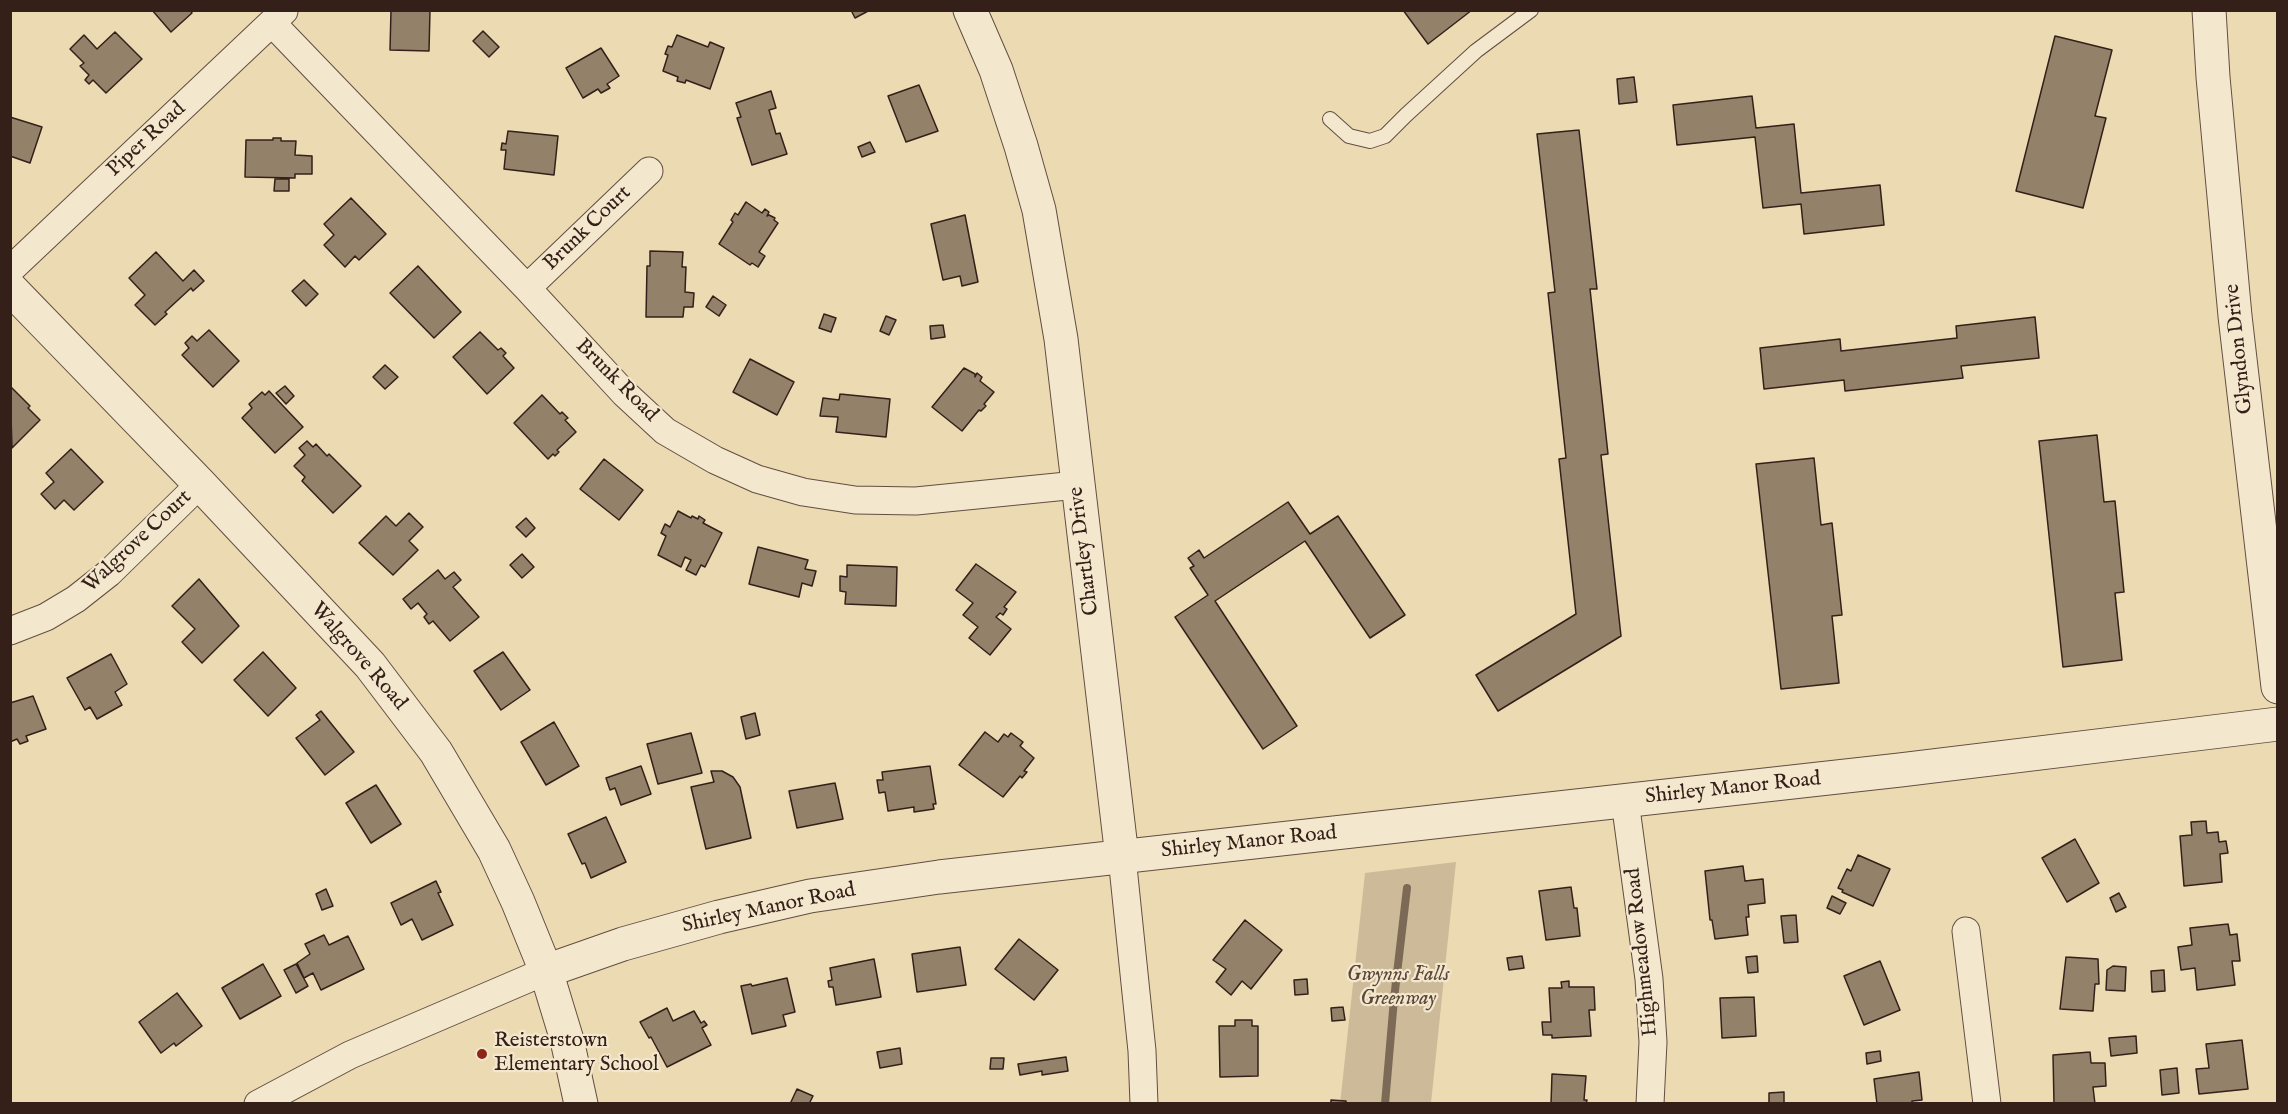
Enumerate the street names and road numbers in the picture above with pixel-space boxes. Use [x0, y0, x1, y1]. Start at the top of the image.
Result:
street label: Piper Road [102, 97, 192, 183]
street label: Brunk Court [539, 181, 637, 277]
street label: Glyndon Drive [2221, 283, 2259, 415]
street label: Brunk Road [569, 334, 663, 428]
street label: Walgrove Court [78, 485, 198, 599]
street label: Chartley Drive [1065, 485, 1105, 617]
street label: Walgrove Road [304, 598, 412, 716]
street label: Shirley Manor Road [1644, 767, 1822, 811]
street label: Shirley Manor Road [1160, 821, 1338, 865]
street label: Highmeadow Road [1622, 867, 1664, 1037]
street label: Shirley Manor Road [680, 878, 858, 940]

